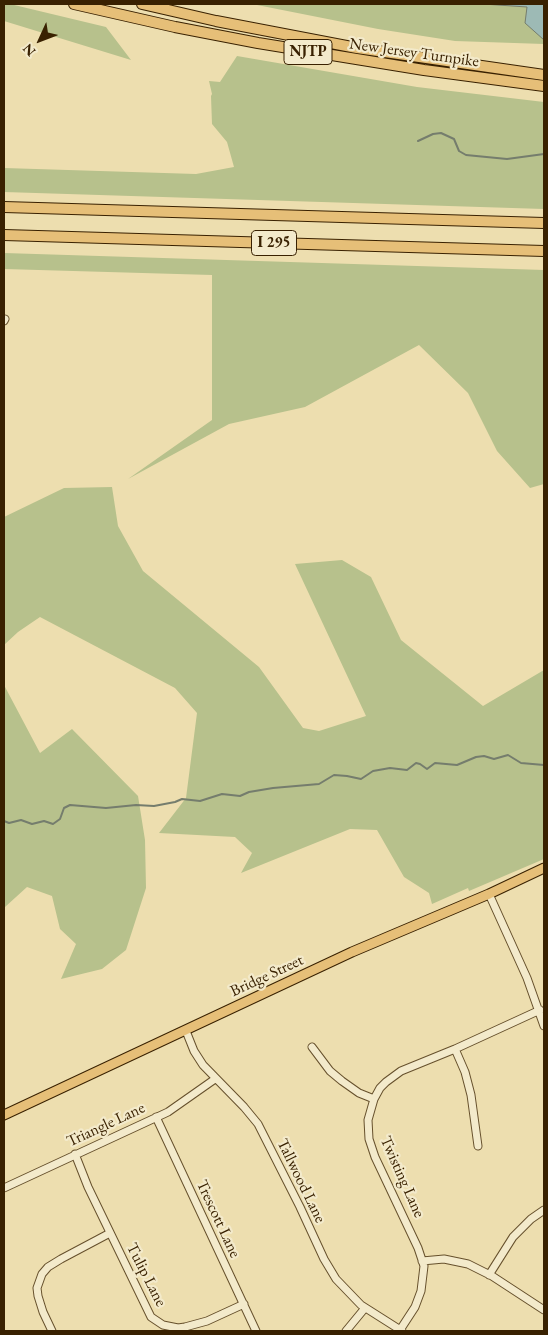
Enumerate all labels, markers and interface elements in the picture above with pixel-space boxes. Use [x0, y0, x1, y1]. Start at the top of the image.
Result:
north arrow [15, 15, 65, 65]
street label: New Jersey Turnpike [348, 34, 480, 72]
text: N [19, 40, 39, 61]
road number: NJTP [284, 40, 332, 64]
road number: I 295 [252, 230, 296, 256]
street label: Bridge Street [227, 951, 307, 1001]
street label: Triangle Lane [64, 1099, 148, 1151]
street label: Twisting Lane [376, 1133, 428, 1221]
street label: Tallwood Lane [272, 1136, 330, 1226]
street label: Trescott Lane [192, 1177, 244, 1261]
street label: Tulip Lane [122, 1240, 170, 1310]

